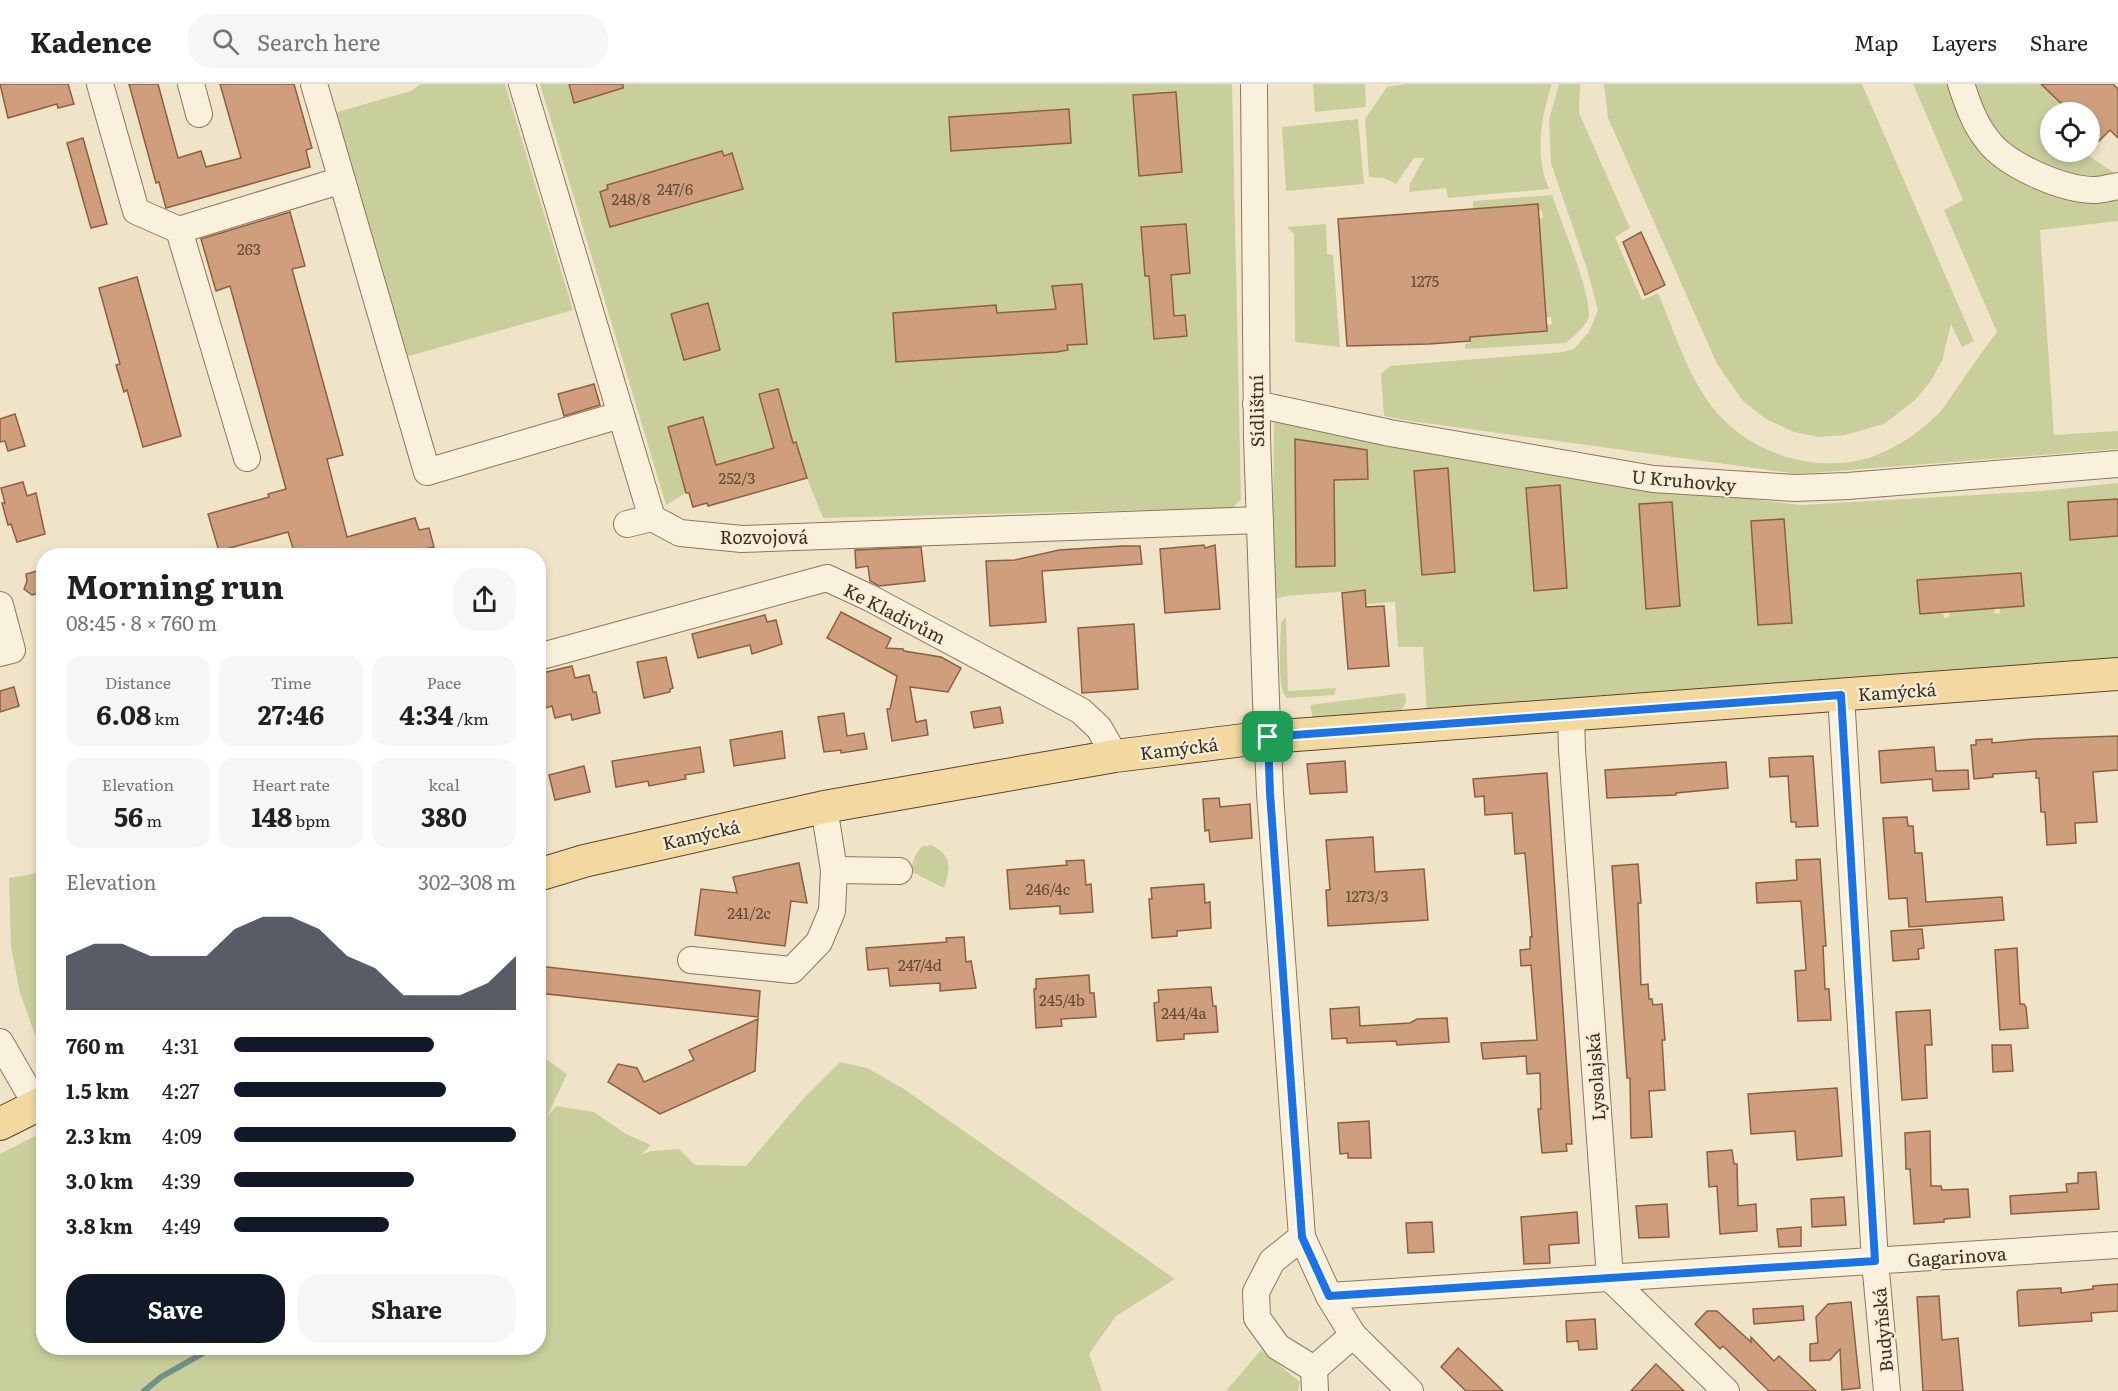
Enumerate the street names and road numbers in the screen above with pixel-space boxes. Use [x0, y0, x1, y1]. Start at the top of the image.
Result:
street label: Sídlištní [1242, 374, 1270, 448]
street label: U Kruhovky [1630, 462, 1738, 498]
street label: Rozvojová [720, 523, 808, 550]
street label: Ke Kladivům [839, 576, 951, 650]
street label: Kamýcká [1857, 675, 1938, 707]
street label: Kamýcká [1138, 730, 1220, 766]
street label: Kamýcká [660, 812, 743, 856]
street label: Lysolajská [1578, 1032, 1612, 1122]
street label: Gagarinova [1907, 1239, 2008, 1273]
street label: Budyňská [1865, 1286, 1899, 1373]

